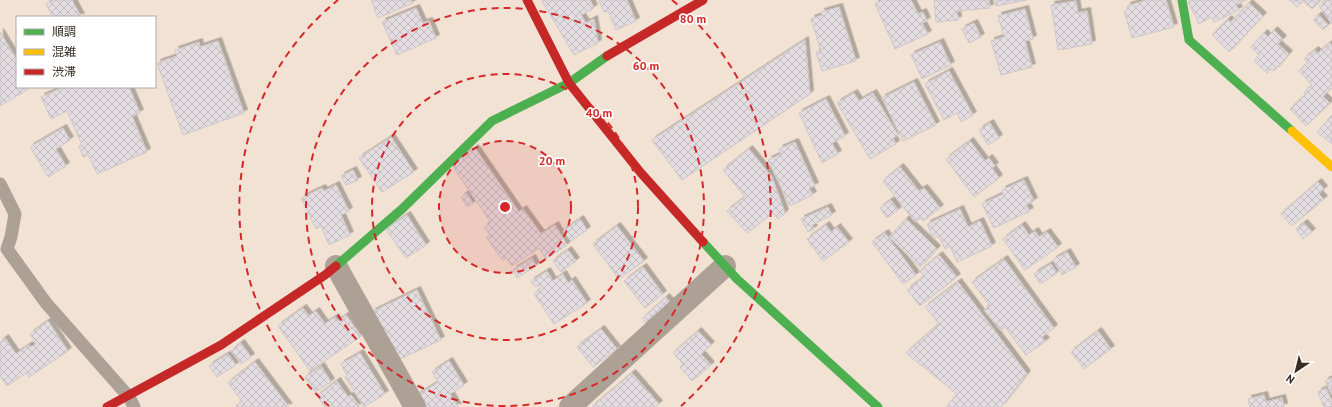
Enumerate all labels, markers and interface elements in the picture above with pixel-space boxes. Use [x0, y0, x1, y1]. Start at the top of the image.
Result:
text: 80 m [680, 11, 706, 26]
legend [16, 16, 156, 88]
text: 順調 [52, 24, 76, 39]
text: 混雑 [52, 44, 76, 59]
text: 60 m [633, 58, 659, 73]
text: 渋滞 [52, 64, 76, 79]
text: 40 m [586, 105, 612, 120]
text: 20 m [539, 153, 565, 168]
centre of rings [498, 200, 512, 214]
north arrow [1276, 351, 1316, 391]
text: N [1283, 371, 1297, 387]

